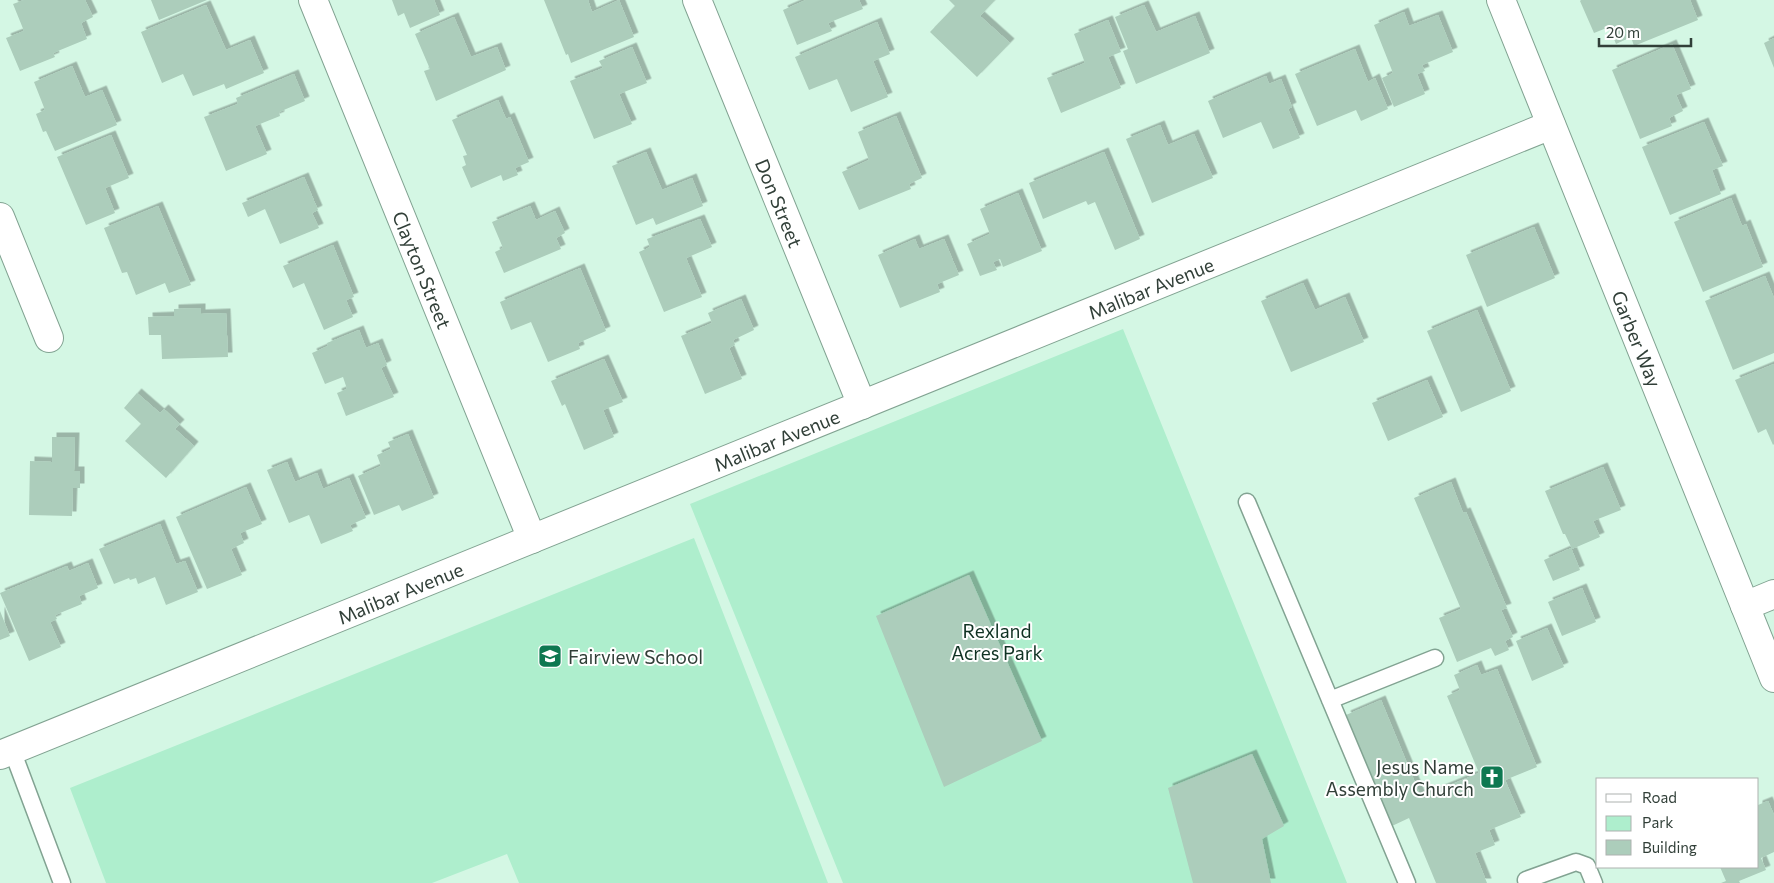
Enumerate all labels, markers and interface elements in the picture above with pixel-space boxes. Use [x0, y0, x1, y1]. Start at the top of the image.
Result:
scale bar [1599, 15, 1692, 47]
text: 20 m [1606, 23, 1640, 41]
street label: Don Street [751, 155, 808, 251]
street label: Clayton Street [388, 207, 457, 332]
street label: Malibar Avenue [1085, 252, 1217, 323]
street label: Garber Way [1608, 287, 1667, 390]
street label: Malibar Avenue [710, 404, 843, 475]
street label: Malibar Avenue [334, 557, 466, 628]
park label: Rexland Acres Park [951, 619, 1043, 664]
school or university icon: Fairview School [537, 643, 563, 669]
place label: Fairview School [568, 645, 703, 668]
place label: Jesus Name Assembly Church [1325, 755, 1474, 800]
church icon: Jesus Name Assembly Church [1479, 764, 1505, 790]
legend [1596, 778, 1759, 868]
text: Road [1642, 788, 1677, 806]
text: Park [1642, 813, 1673, 831]
text: Building [1642, 838, 1697, 856]

